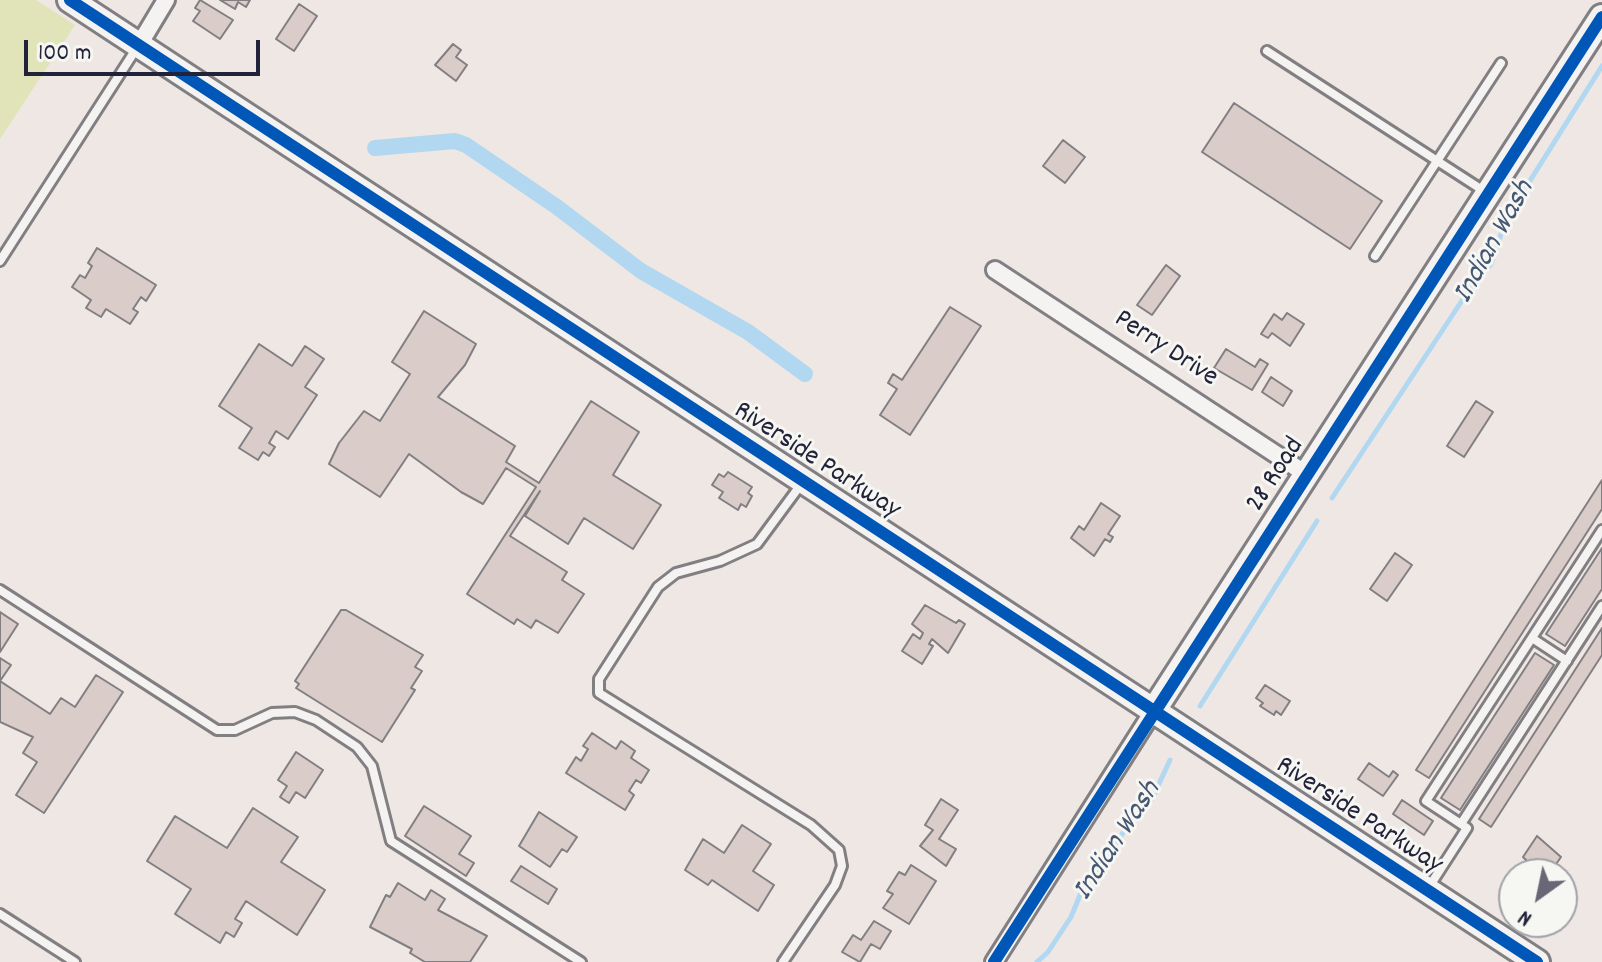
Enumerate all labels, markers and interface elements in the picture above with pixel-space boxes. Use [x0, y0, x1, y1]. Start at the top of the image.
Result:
scale bar [28, 24, 264, 74]
text: 100 m [38, 37, 91, 71]
water label: Indian Wash [1447, 175, 1545, 311]
street label: Perry Drive [1107, 304, 1223, 396]
street label: Riverside Parkway [726, 396, 906, 528]
street label: 28 Road [1241, 432, 1313, 520]
street label: Riverside Parkway [1268, 751, 1448, 883]
water label: Indian Wash [1067, 776, 1171, 908]
north arrow [1498, 858, 1578, 938]
text: N [1513, 901, 1539, 933]

